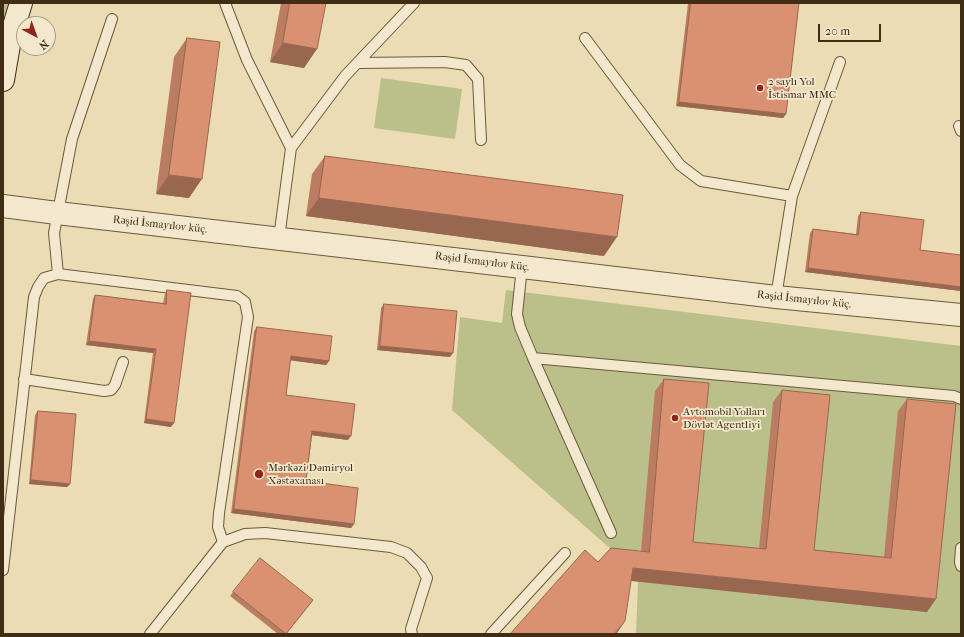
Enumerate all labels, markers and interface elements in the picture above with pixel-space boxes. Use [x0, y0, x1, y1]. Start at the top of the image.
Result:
north arrow [16, 16, 56, 56]
scale bar [820, 16, 883, 42]
text: 20 m [825, 24, 850, 38]
text: N [36, 37, 51, 52]
place label: 2 saylı Yol İstismar MMC [768, 75, 836, 101]
marker: 2 saylı Yol İstismar MMC [755, 83, 765, 93]
street label: Rəşid İsmayılov küç. [112, 213, 208, 237]
street label: Rəşid İsmayılov küç. [434, 250, 530, 274]
street label: Rəşid İsmayılov küç. [756, 288, 852, 312]
place label: Avtomobil Yolları Dövlət Agentliyi [683, 405, 765, 431]
marker: Avtomobil Yolları Dövlət Agentliyi [670, 413, 680, 423]
place label: Mərkəzi Dəmiryol Xəstəxanası [268, 461, 353, 487]
marker: Mərkəzi Dəmiryol Xəstəxanası [253, 468, 265, 480]

